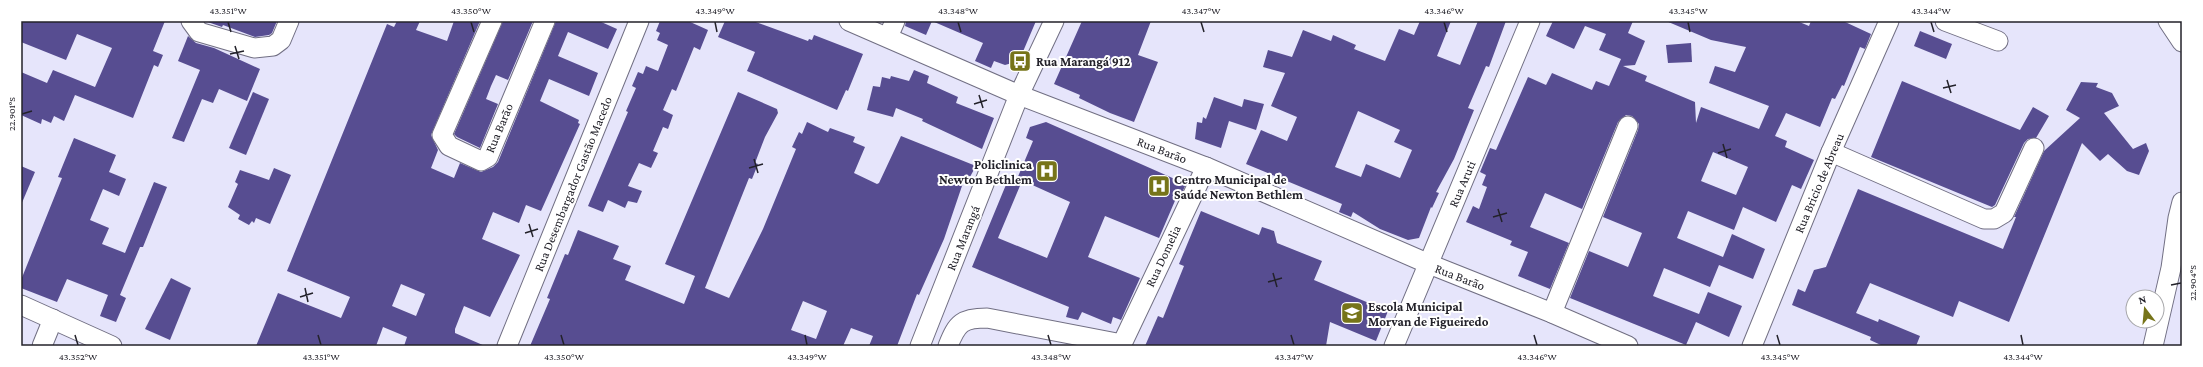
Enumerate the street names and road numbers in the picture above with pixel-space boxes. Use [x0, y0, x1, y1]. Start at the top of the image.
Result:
street label: Rua Desembargador Gastão Macedo [531, 94, 615, 274]
street label: Rua Barão [482, 101, 516, 155]
street label: Rua Bricio de Abreau [1791, 131, 1847, 235]
street label: Rua Barão [1135, 134, 1189, 166]
street label: Rua Aruti [1446, 158, 1479, 209]
street label: Rua Marangá [943, 203, 983, 273]
street label: Rua Domelia [1142, 223, 1184, 289]
street label: Rua Barão [1433, 261, 1487, 293]

